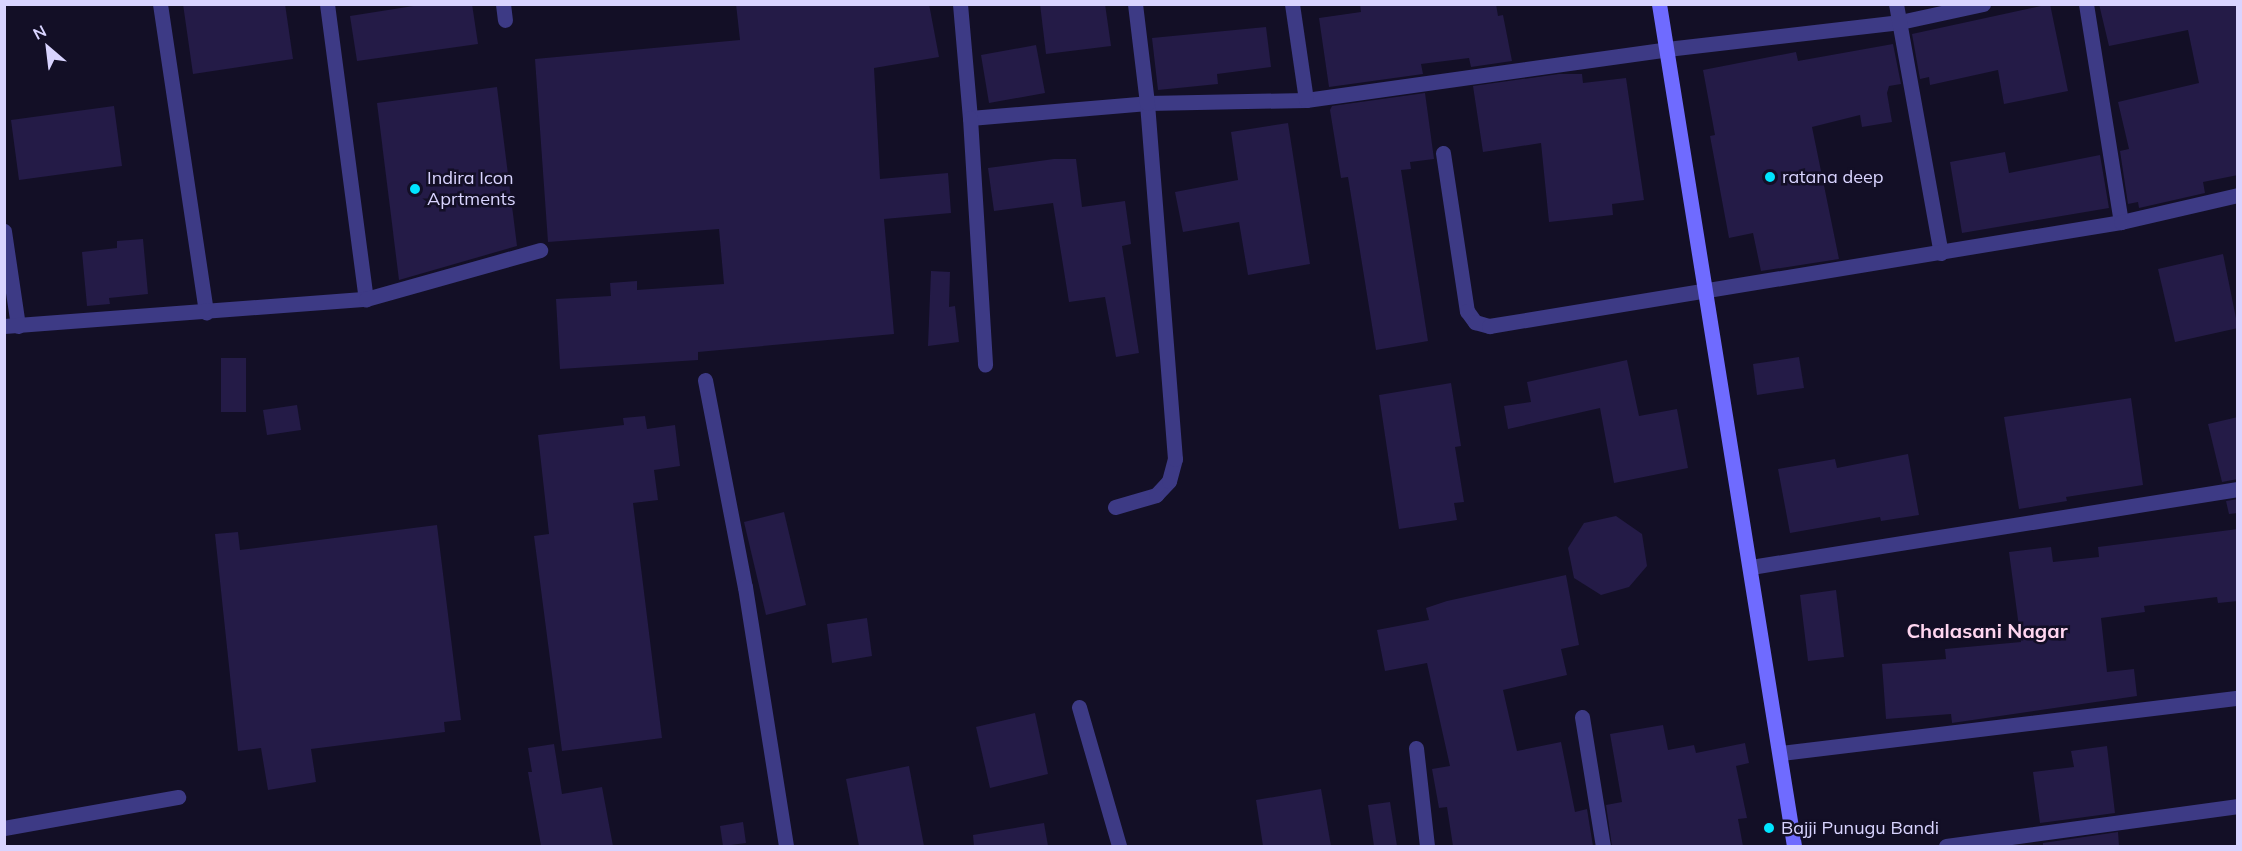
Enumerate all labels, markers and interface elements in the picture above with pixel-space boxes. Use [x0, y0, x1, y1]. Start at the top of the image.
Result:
north arrow [18, 18, 78, 78]
text: N [30, 20, 50, 44]
place label: ratana deep [1782, 166, 1884, 188]
place label: Indira Icon Aprtments [427, 168, 516, 210]
marker: ratana deep [1763, 170, 1777, 184]
marker: Indira Icon Aprtments [408, 182, 422, 196]
district label: Chalasani Nagar [1906, 618, 2068, 642]
place label: Bajji Punugu Bandi [1781, 817, 1939, 839]
marker: Bajji Punugu Bandi [1762, 821, 1776, 835]

